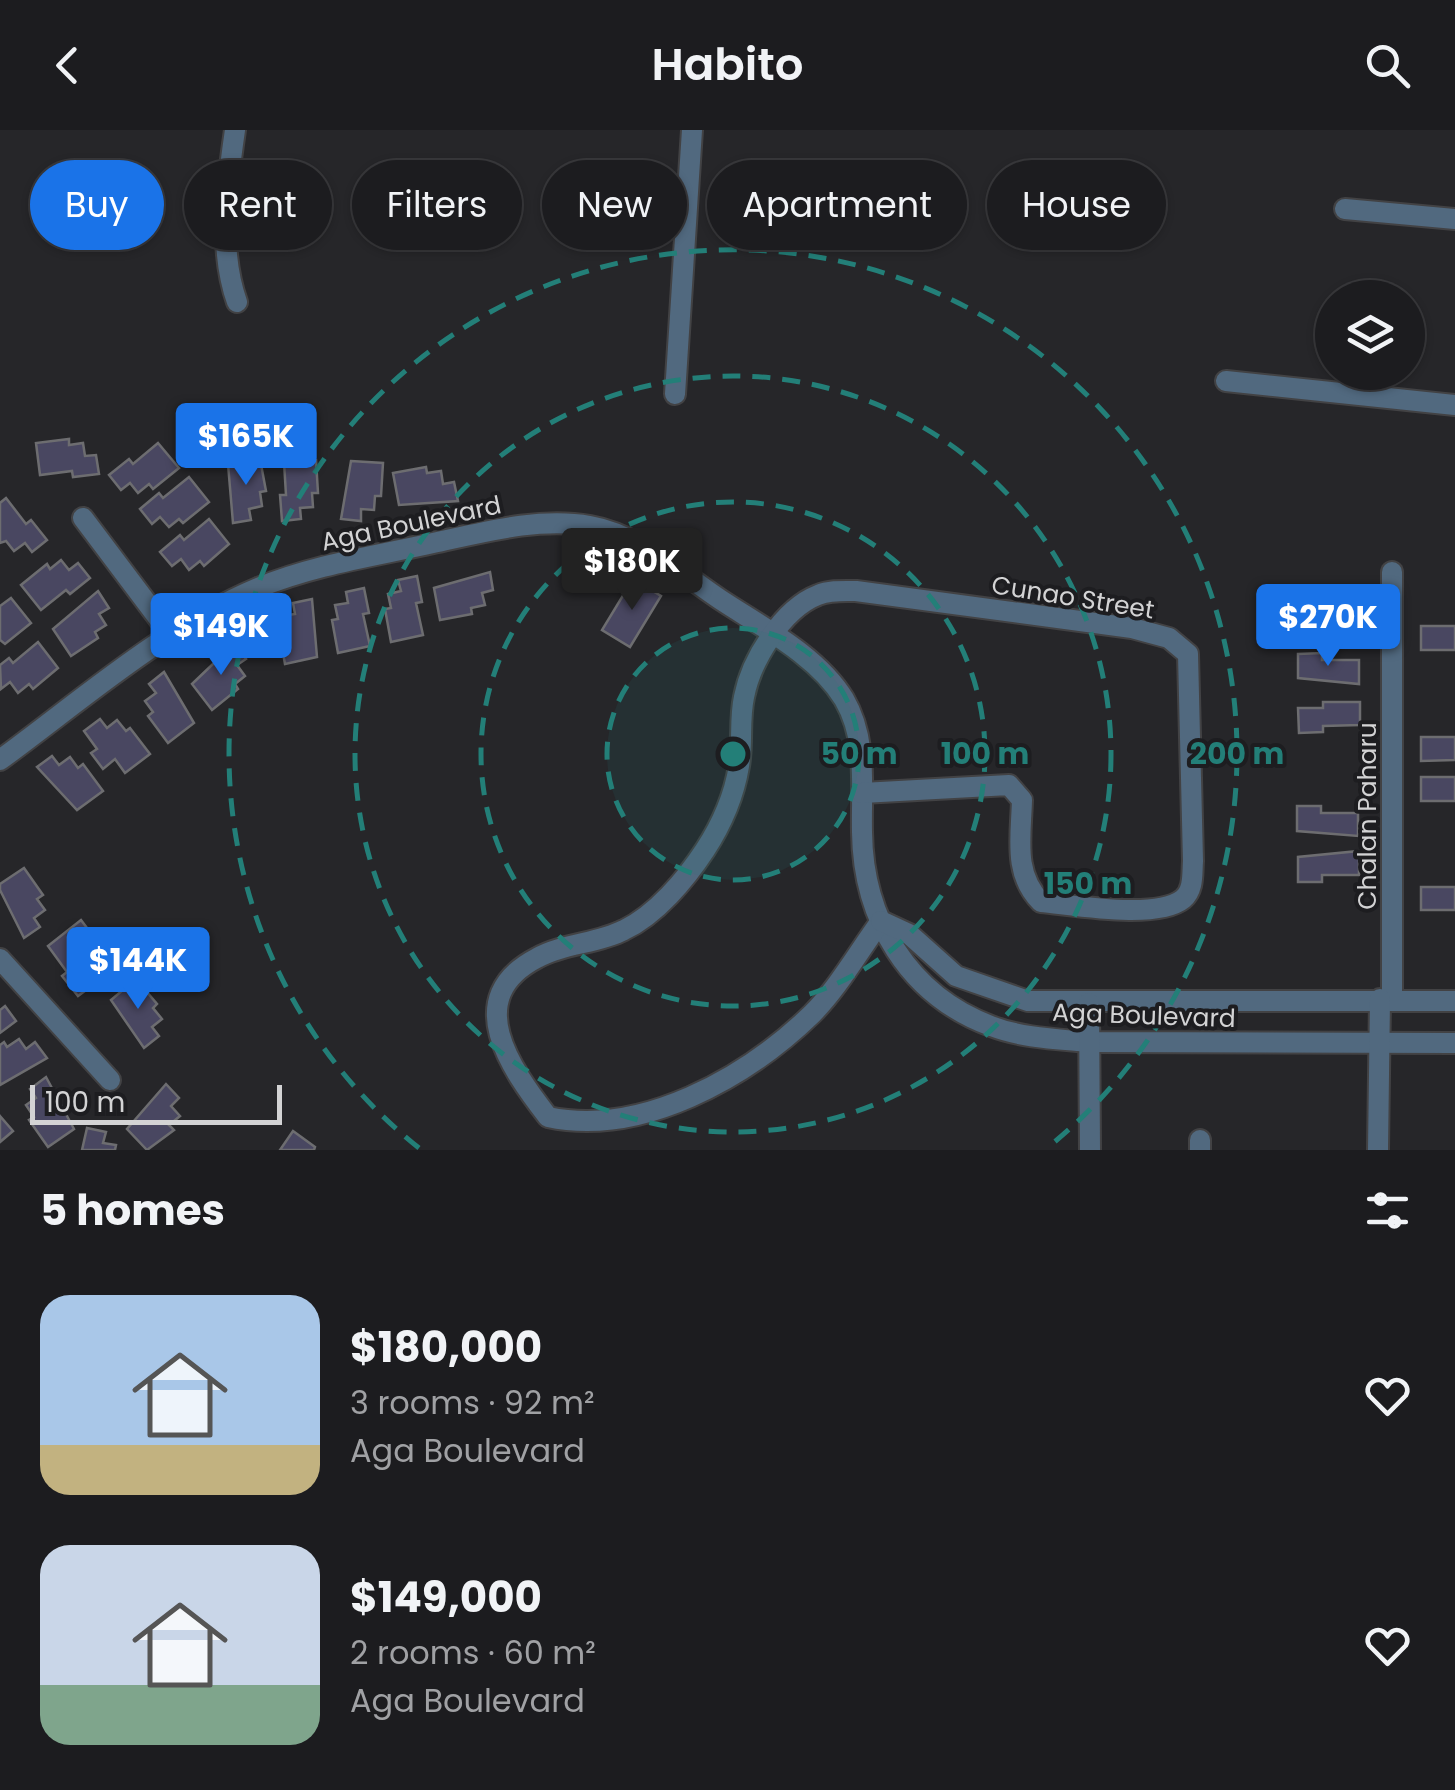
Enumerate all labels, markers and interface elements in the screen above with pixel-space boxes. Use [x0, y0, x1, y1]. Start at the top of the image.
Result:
text: Habito [652, 33, 803, 96]
icon: back [40, 38, 95, 93]
icon: search [1360, 38, 1415, 93]
chip: Buy [30, 160, 164, 250]
chip: Rent [184, 160, 332, 250]
chip: Filters [352, 160, 522, 250]
chip: New [542, 160, 687, 250]
chip: Apartment [707, 160, 967, 250]
chip: House [987, 160, 1166, 250]
map controls [1315, 280, 1425, 390]
button: layers [1315, 280, 1425, 390]
pin: $165K [176, 403, 316, 488]
text: $165K [198, 413, 294, 458]
street label: Aga Boulevard [318, 487, 504, 560]
pin: $180K [562, 528, 702, 613]
text: $180K [584, 538, 681, 583]
street label: Cunao Street [989, 567, 1157, 628]
pin: $270K [1258, 584, 1398, 669]
pin: $149K [151, 593, 291, 678]
text: $270K [1278, 594, 1378, 639]
text: $149K [173, 603, 269, 648]
street label: Chalan Paharu [1350, 722, 1385, 910]
text: 50 m [820, 732, 898, 775]
text: 100 m [941, 732, 1029, 775]
text: 200 m [1190, 732, 1284, 775]
centre of rings [715, 736, 751, 772]
text: 150 m [1044, 862, 1132, 905]
pin: $144K [68, 927, 208, 1012]
text: $144K [89, 937, 187, 982]
street label: Aga Boulevard [1052, 995, 1236, 1036]
scale bar [30, 1080, 282, 1124]
text: 100 m [45, 1083, 125, 1122]
text: 5 homes [40, 1181, 225, 1240]
icon: filters [1360, 1183, 1415, 1238]
text: $180,000 [350, 1318, 542, 1377]
icon: home [120, 1335, 240, 1455]
icon: heart [1360, 1368, 1415, 1423]
text: 3 rooms · 92 m² [350, 1380, 594, 1425]
text: Aga Boulevard [350, 1428, 585, 1473]
text: $149,000 [350, 1568, 542, 1627]
icon: home [120, 1585, 240, 1705]
icon: heart [1360, 1618, 1415, 1673]
text: 2 rooms · 60 m² [350, 1630, 596, 1675]
text: Aga Boulevard [350, 1678, 585, 1723]

